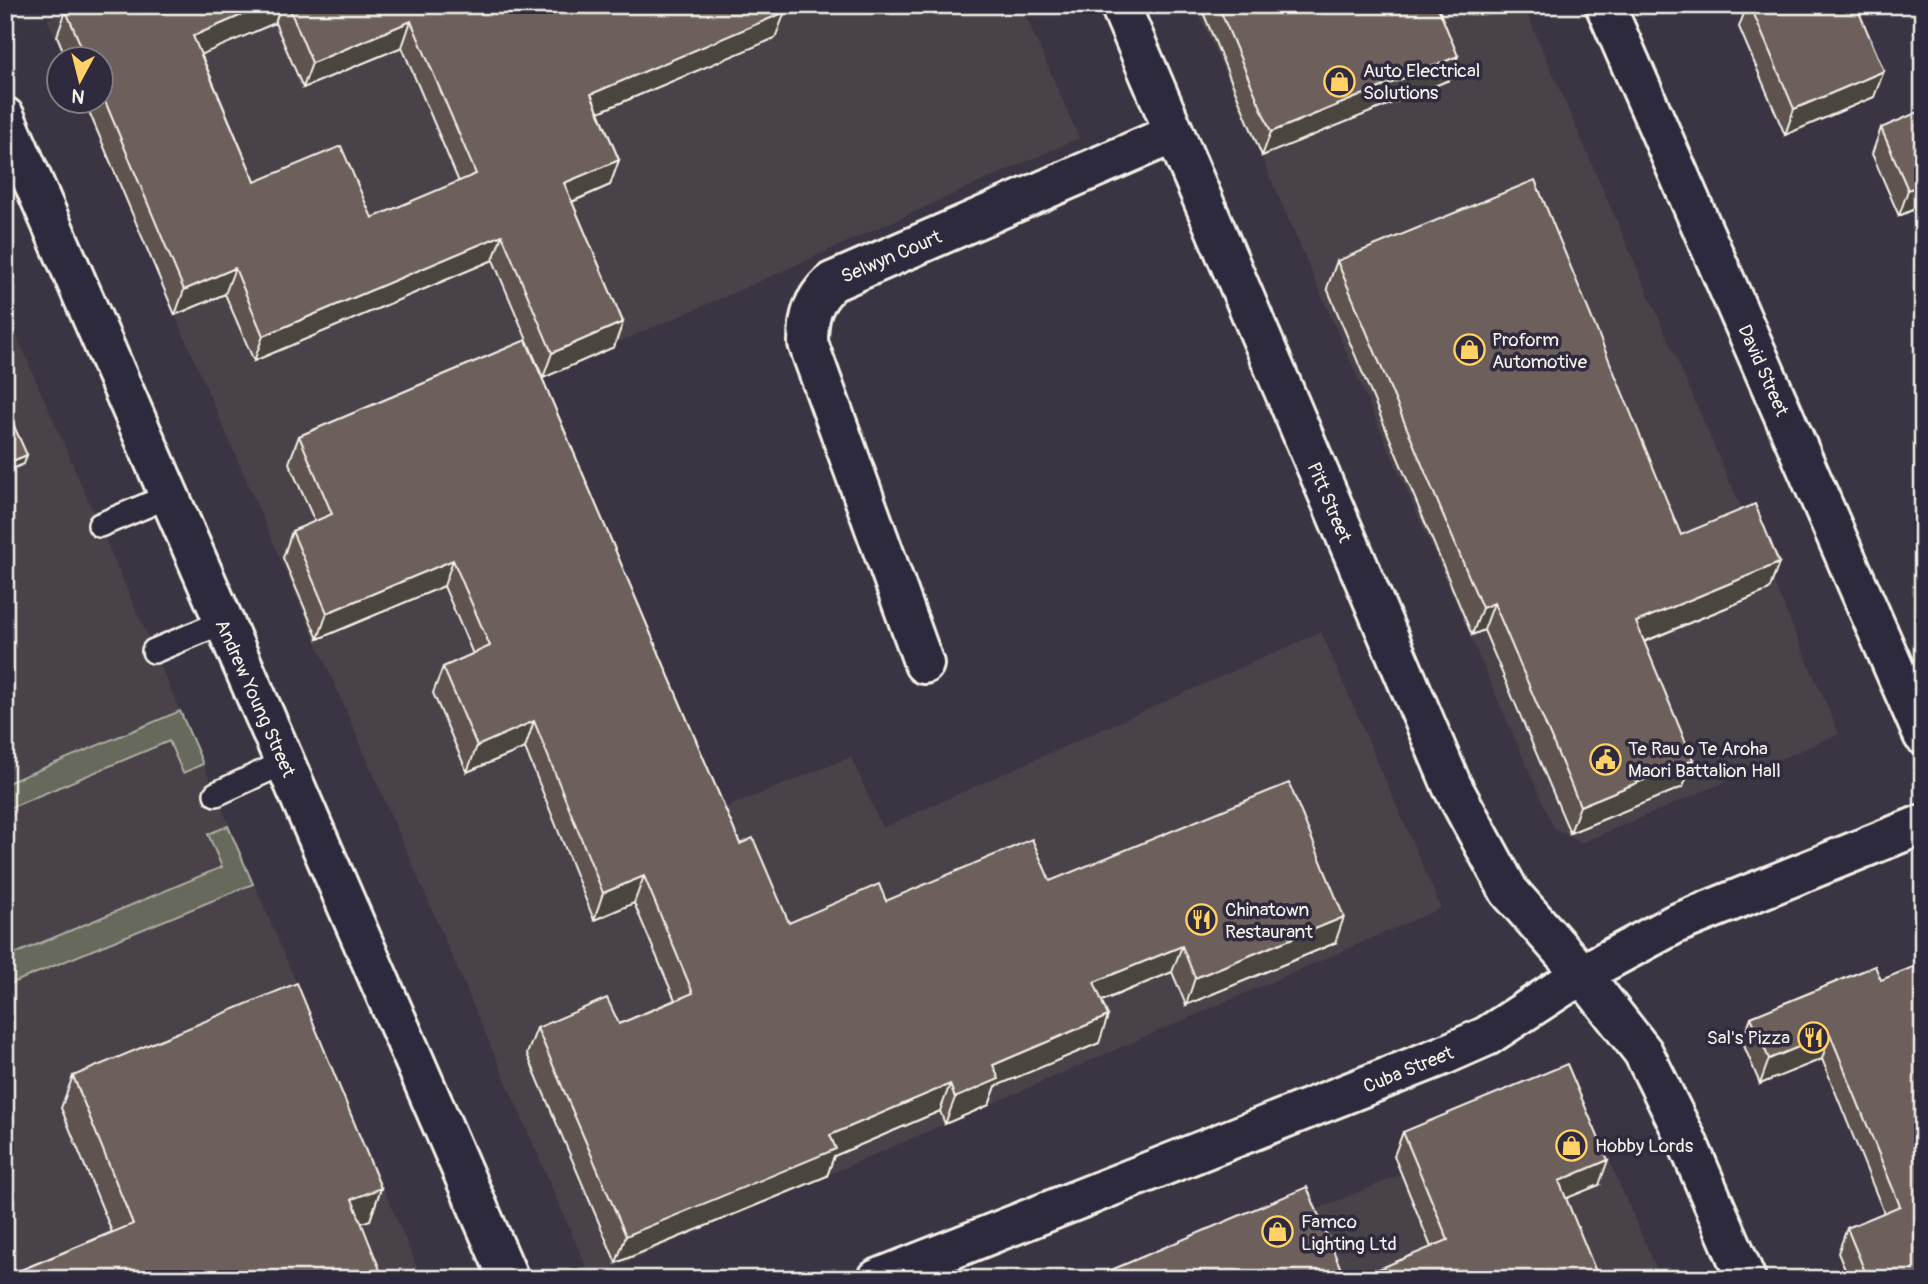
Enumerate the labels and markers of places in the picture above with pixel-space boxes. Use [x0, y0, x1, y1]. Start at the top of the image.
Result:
place label: Auto Electrical Solutions [1363, 59, 1480, 105]
shop icon: Auto Electrical Solutions [1323, 64, 1357, 98]
place label: Proform Automotive [1492, 328, 1588, 374]
shop icon: Proform Automotive [1452, 333, 1486, 367]
place label: Te Rau o Te Aroha Maori Battalion Hall [1628, 737, 1781, 783]
public building icon: Te Rau o Te Aroha Maori Battalion Hall [1588, 742, 1622, 776]
place label: Chinatown Restaurant [1225, 898, 1313, 944]
restaurant icon: Chinatown Restaurant [1185, 903, 1219, 937]
restaurant icon: Sal's Pizza [1796, 1020, 1830, 1054]
place label: Sal's Pizza [1707, 1026, 1790, 1050]
shop icon: Hobby Lords [1555, 1128, 1589, 1162]
place label: Hobby Lords [1595, 1134, 1694, 1158]
place label: Famco Lighting Ltd [1301, 1210, 1397, 1256]
shop icon: Famco Lighting Ltd [1261, 1215, 1295, 1249]

